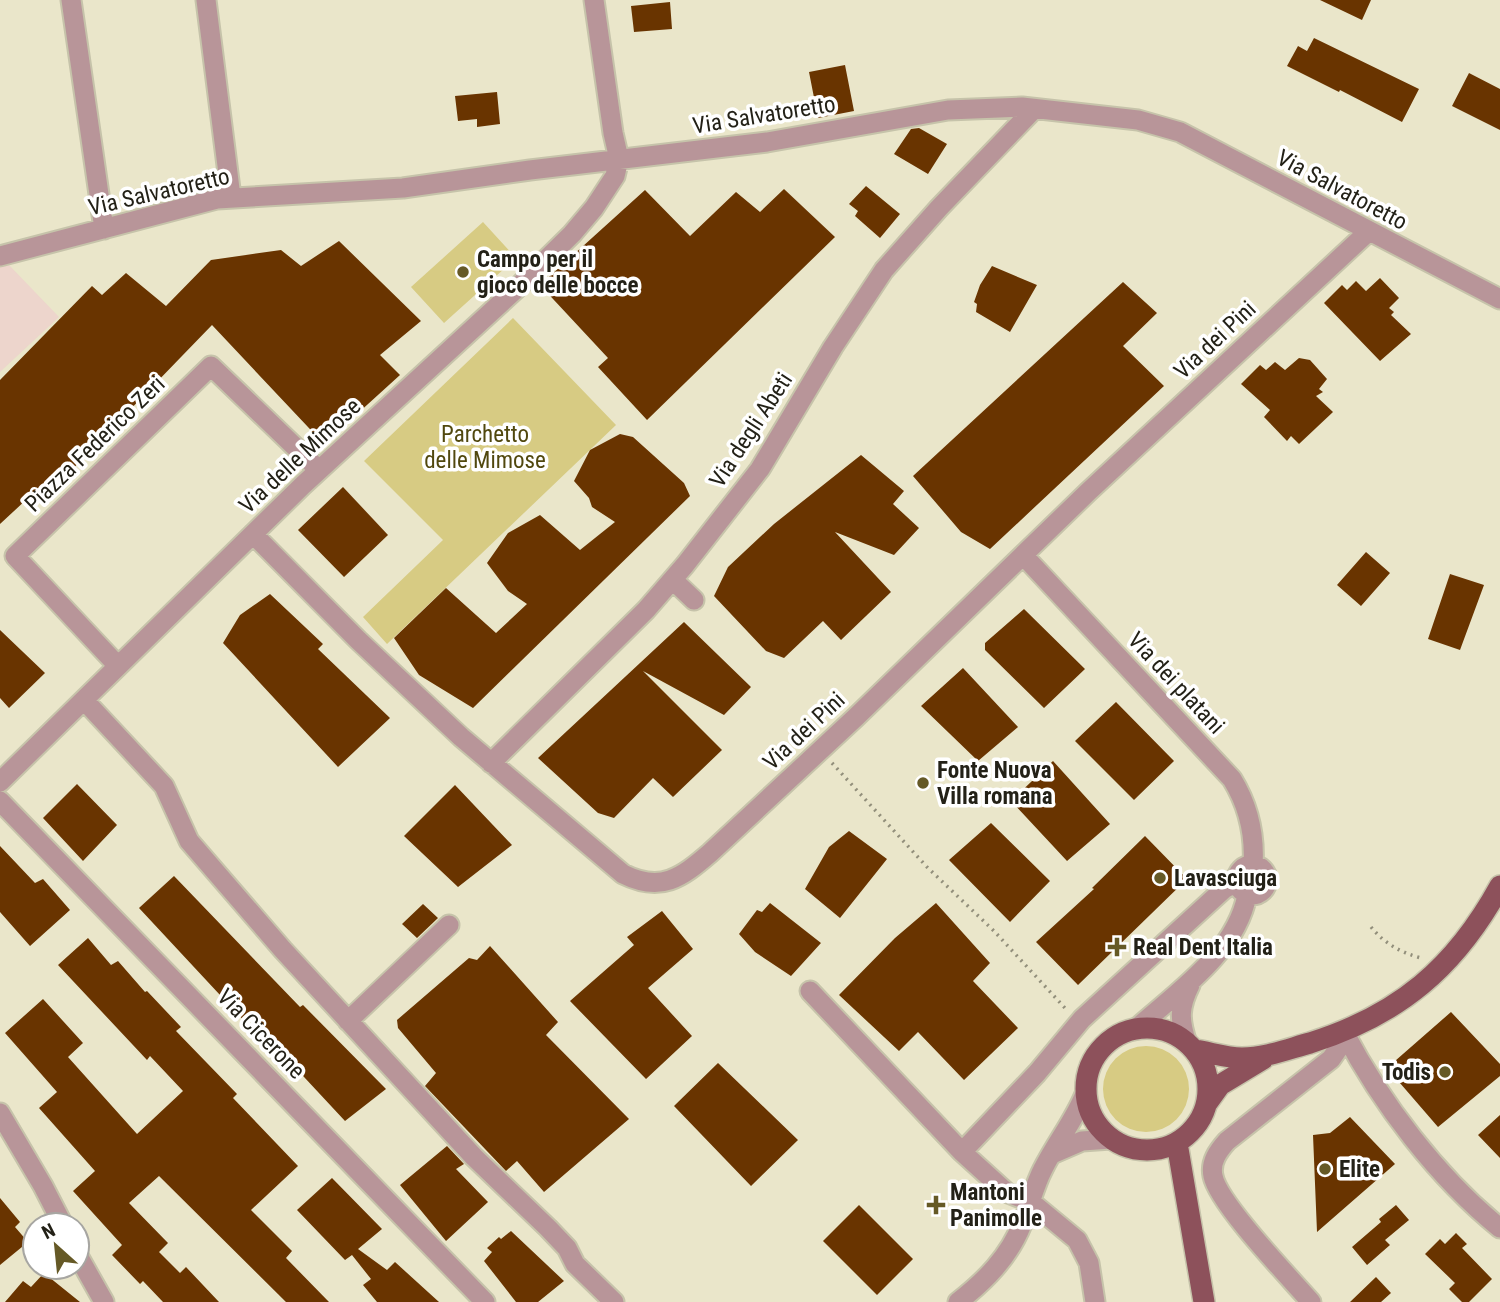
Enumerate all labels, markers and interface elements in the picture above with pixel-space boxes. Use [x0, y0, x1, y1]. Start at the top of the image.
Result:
street label: Via Salvatoretto [691, 90, 837, 140]
street label: Via Salvatoretto [1272, 144, 1412, 236]
street label: Via Salvatoretto [86, 163, 232, 221]
place label: Campo per il gioco delle bocce [477, 246, 638, 299]
marker: Campo per il gioco delle bocce [455, 264, 471, 280]
street label: Via dei Pini [1169, 295, 1261, 385]
street label: Via degli Abeti [704, 368, 798, 492]
street label: Piazza Federico Zeri [19, 370, 171, 518]
street label: Via delle Mimose [234, 393, 366, 519]
park label: Parchetto delle Mimose [424, 421, 546, 474]
street label: Via dei platani [1122, 627, 1230, 739]
street label: Via dei Pini [758, 686, 850, 776]
place label: Fonte Nuova Villa romana [937, 757, 1053, 810]
marker: Fonte Nuova Villa romana [915, 775, 931, 791]
place label: Lavasciuga [1174, 865, 1277, 892]
marker: Lavasciuga [1152, 870, 1168, 886]
place label: Real Dent Italia [1133, 934, 1273, 961]
marker: Real Dent Italia [1107, 937, 1127, 957]
street label: Via Cicerone [212, 983, 310, 1085]
place label: Todis [1382, 1059, 1431, 1086]
marker: Todis [1437, 1064, 1453, 1080]
place label: Elite [1339, 1156, 1380, 1183]
marker: Elite [1317, 1161, 1333, 1177]
place label: Mantoni Panimolle [950, 1179, 1042, 1232]
marker: Mantoni Panimolle [928, 1197, 944, 1213]
north arrow [21, 1211, 91, 1281]
text: N [38, 1218, 59, 1244]

